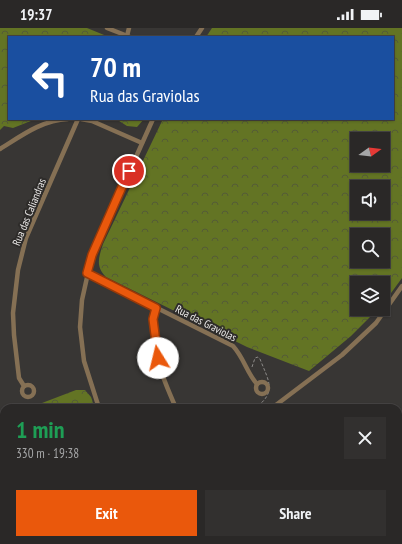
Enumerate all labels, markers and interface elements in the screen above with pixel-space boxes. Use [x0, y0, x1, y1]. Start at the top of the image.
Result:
text: 19:37 [20, 5, 52, 24]
text: 70 m [90, 48, 141, 85]
icon: left [24, 52, 76, 104]
text: Rua das Graviolas [90, 84, 200, 107]
north arrow [350, 132, 390, 172]
map controls [350, 132, 390, 316]
pin [112, 154, 146, 188]
icon: arrive [118, 160, 140, 182]
street label: Rua das Caliandras [9, 176, 49, 248]
button: sound [350, 180, 390, 220]
button: search [350, 228, 390, 268]
button: layers [350, 276, 390, 316]
street label: Rua das Graviolas [173, 302, 239, 345]
position arrow [137, 337, 179, 379]
text: 1 min [16, 414, 64, 445]
button: close [344, 417, 386, 459]
text: 330 m · 19:38 [16, 445, 79, 462]
button: Exit [16, 490, 197, 536]
button: Share [205, 490, 386, 536]

